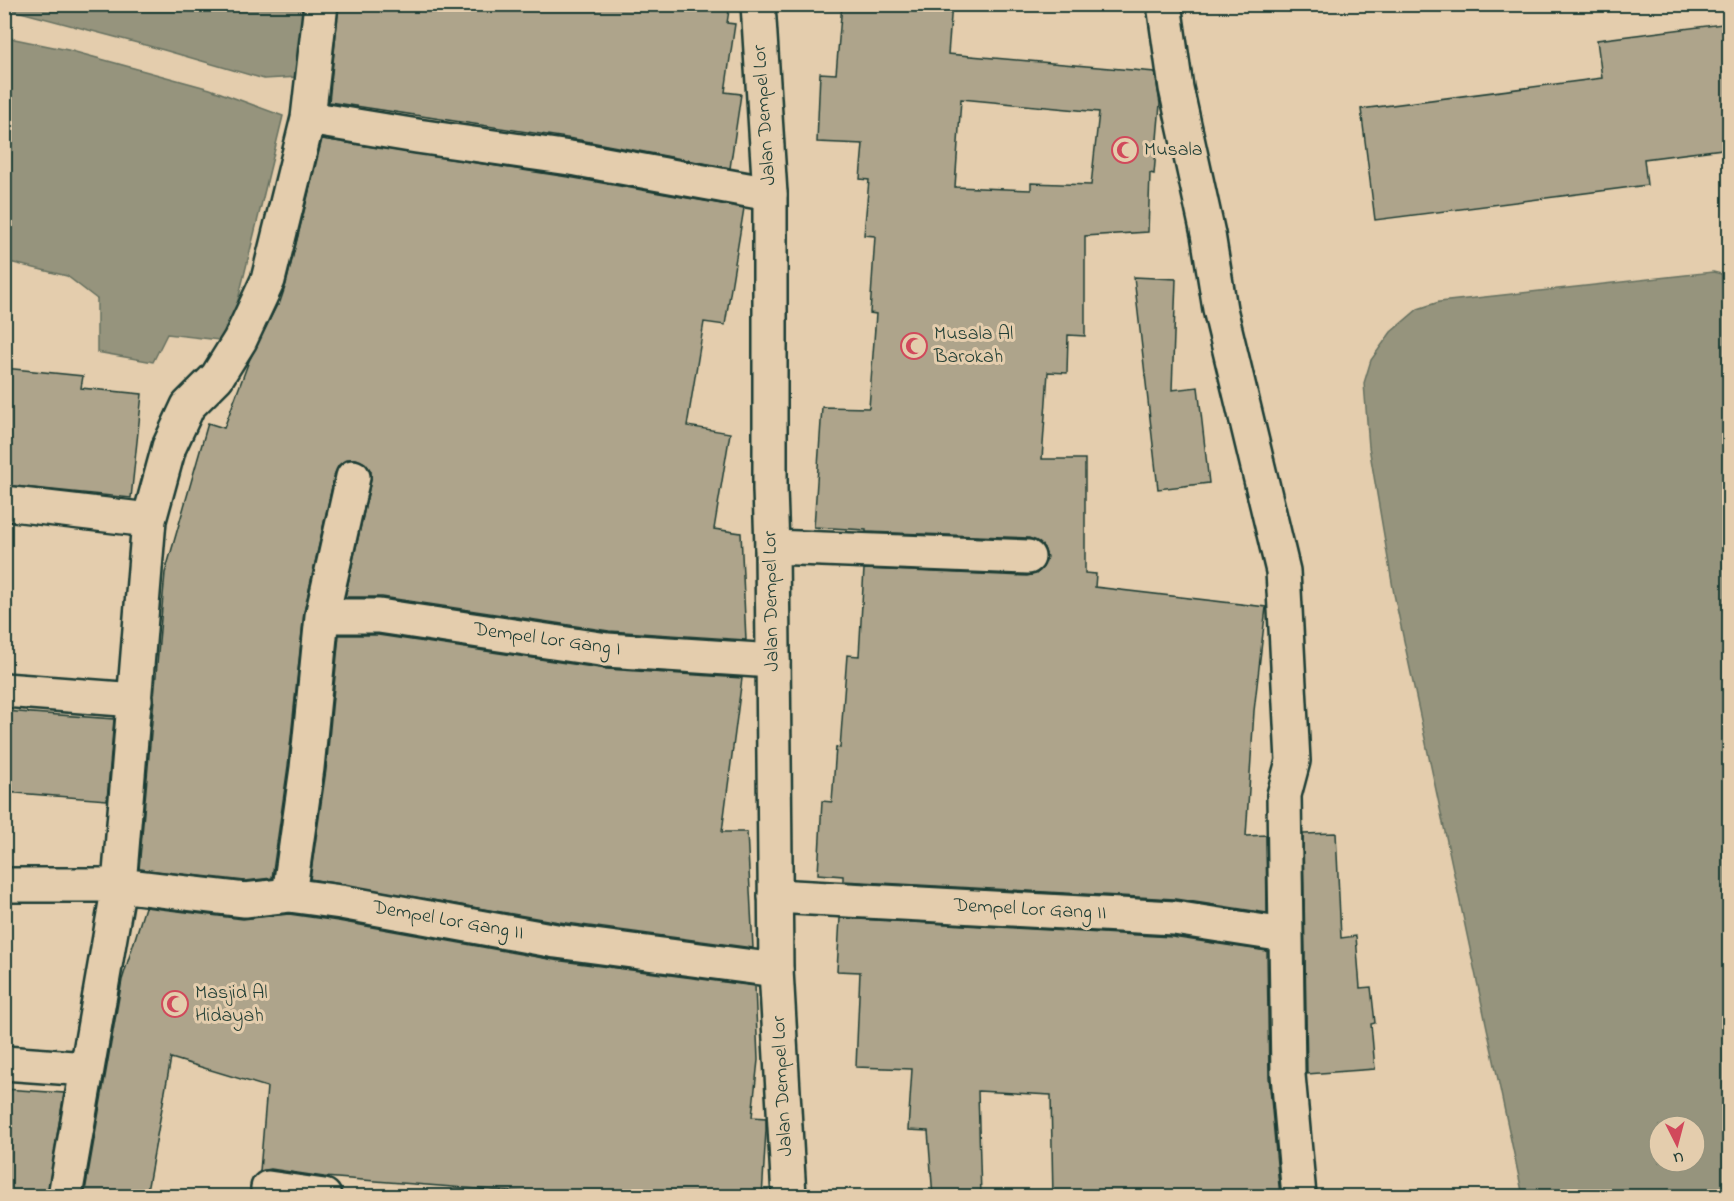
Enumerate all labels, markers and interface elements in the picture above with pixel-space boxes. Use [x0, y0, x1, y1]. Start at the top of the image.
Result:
street label: Jalan Dempel Lor [746, 43, 784, 186]
mosque icon: Musala [1110, 135, 1140, 165]
place label: Musala [1144, 136, 1203, 165]
place label: Musala Al Barokah [933, 320, 1013, 372]
mosque icon: Musala Al Barokah [899, 331, 929, 361]
street label: Jalan Dempel Lor [756, 529, 788, 672]
street label: Dempel Lor Gang I [470, 615, 622, 666]
street label: Dempel Lor Gang II [952, 891, 1107, 929]
street label: Dempel Lor Gang II [369, 893, 526, 950]
place label: Masjid Al Hidayah [195, 979, 268, 1031]
mosque icon: Masjid Al Hidayah [160, 989, 190, 1019]
street label: Jalan Dempel Lor [765, 1014, 801, 1157]
north arrow [1647, 1114, 1707, 1174]
text: U [1672, 1144, 1685, 1169]

